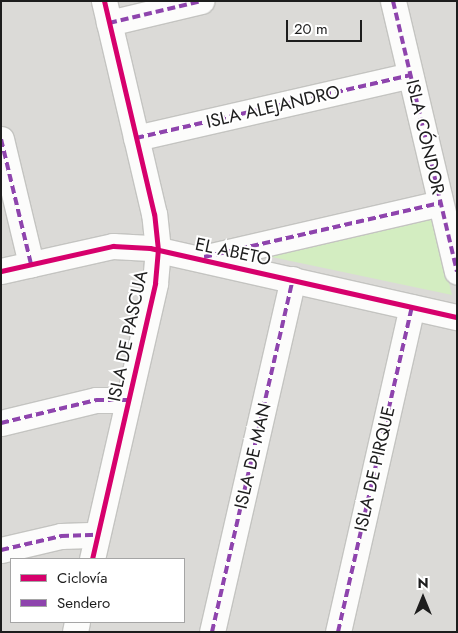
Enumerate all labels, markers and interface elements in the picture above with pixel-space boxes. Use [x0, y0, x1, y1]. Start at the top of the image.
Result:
scale bar [288, 10, 364, 42]
text: 20 m [294, 18, 328, 40]
street label: ISLA CÓNDOR [401, 77, 449, 197]
street label: ISLA ALEJANDRO [204, 81, 342, 133]
street label: EL ABETO [193, 233, 273, 271]
street label: ISLA DE PASCUA [104, 268, 152, 404]
street label: ISLA DE MAN [230, 401, 276, 511]
street label: ISLA DE PIRQUE [350, 404, 400, 534]
legend [10, 558, 185, 623]
text: Ciclovía [57, 567, 107, 589]
north arrow [398, 573, 448, 623]
text: N [417, 573, 429, 593]
text: Sendero [57, 592, 110, 614]

